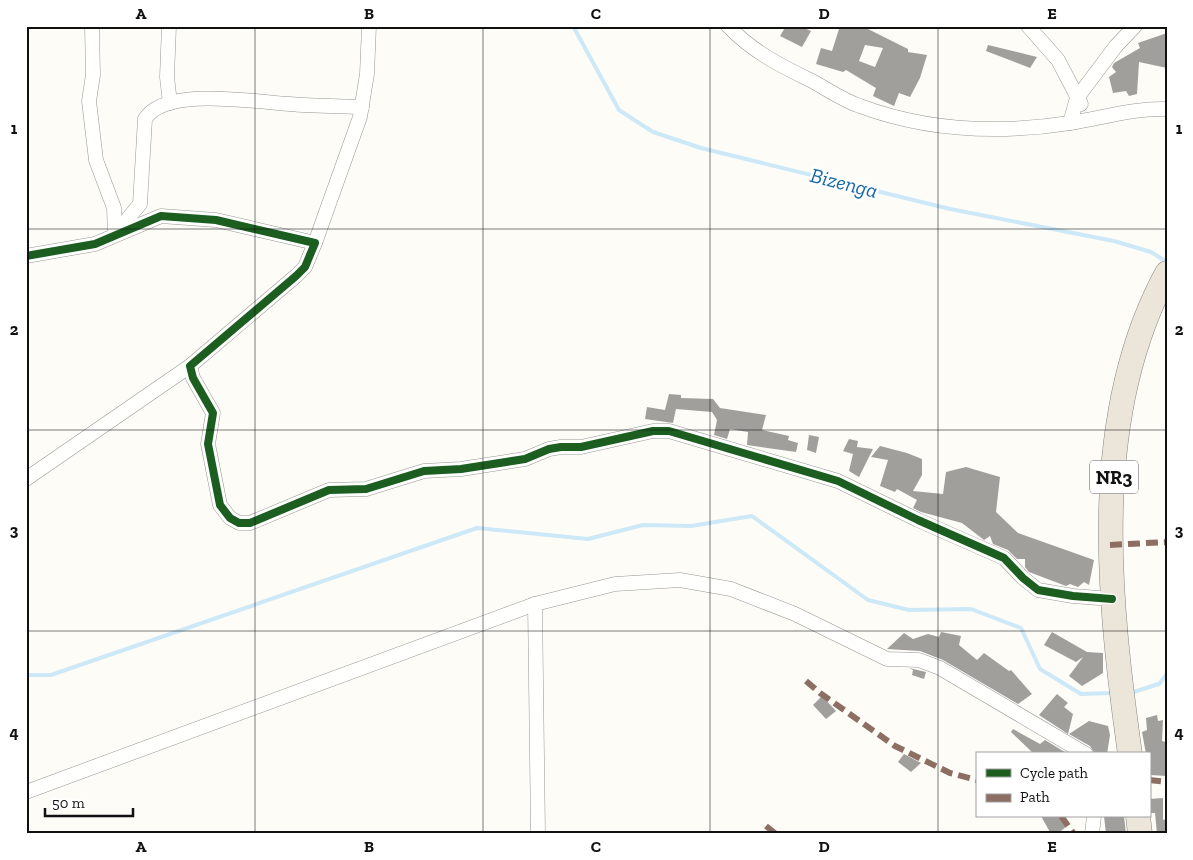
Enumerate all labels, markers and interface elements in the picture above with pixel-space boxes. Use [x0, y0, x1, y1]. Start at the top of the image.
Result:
text: A [136, 4, 147, 23]
text: B [364, 4, 374, 23]
text: C [591, 4, 601, 23]
text: D [818, 4, 830, 23]
text: E [1047, 4, 1057, 23]
text: 1 [11, 119, 18, 138]
text: 1 [1176, 119, 1183, 138]
water label: Bizenga [808, 162, 880, 203]
text: 2 [10, 320, 19, 339]
text: 2 [1175, 320, 1184, 339]
road number: NR3 [1090, 461, 1138, 494]
text: 3 [10, 521, 19, 540]
text: 3 [1175, 521, 1184, 540]
text: 4 [9, 723, 19, 742]
text: 4 [1174, 723, 1184, 742]
legend [976, 752, 1150, 818]
text: Cycle path [1020, 764, 1089, 782]
scale bar [45, 785, 132, 817]
text: Path [1020, 788, 1050, 806]
text: 50 m [52, 794, 85, 812]
text: A [136, 837, 147, 856]
text: B [364, 837, 374, 856]
text: C [591, 837, 601, 856]
text: D [818, 837, 830, 856]
text: E [1047, 837, 1057, 856]

